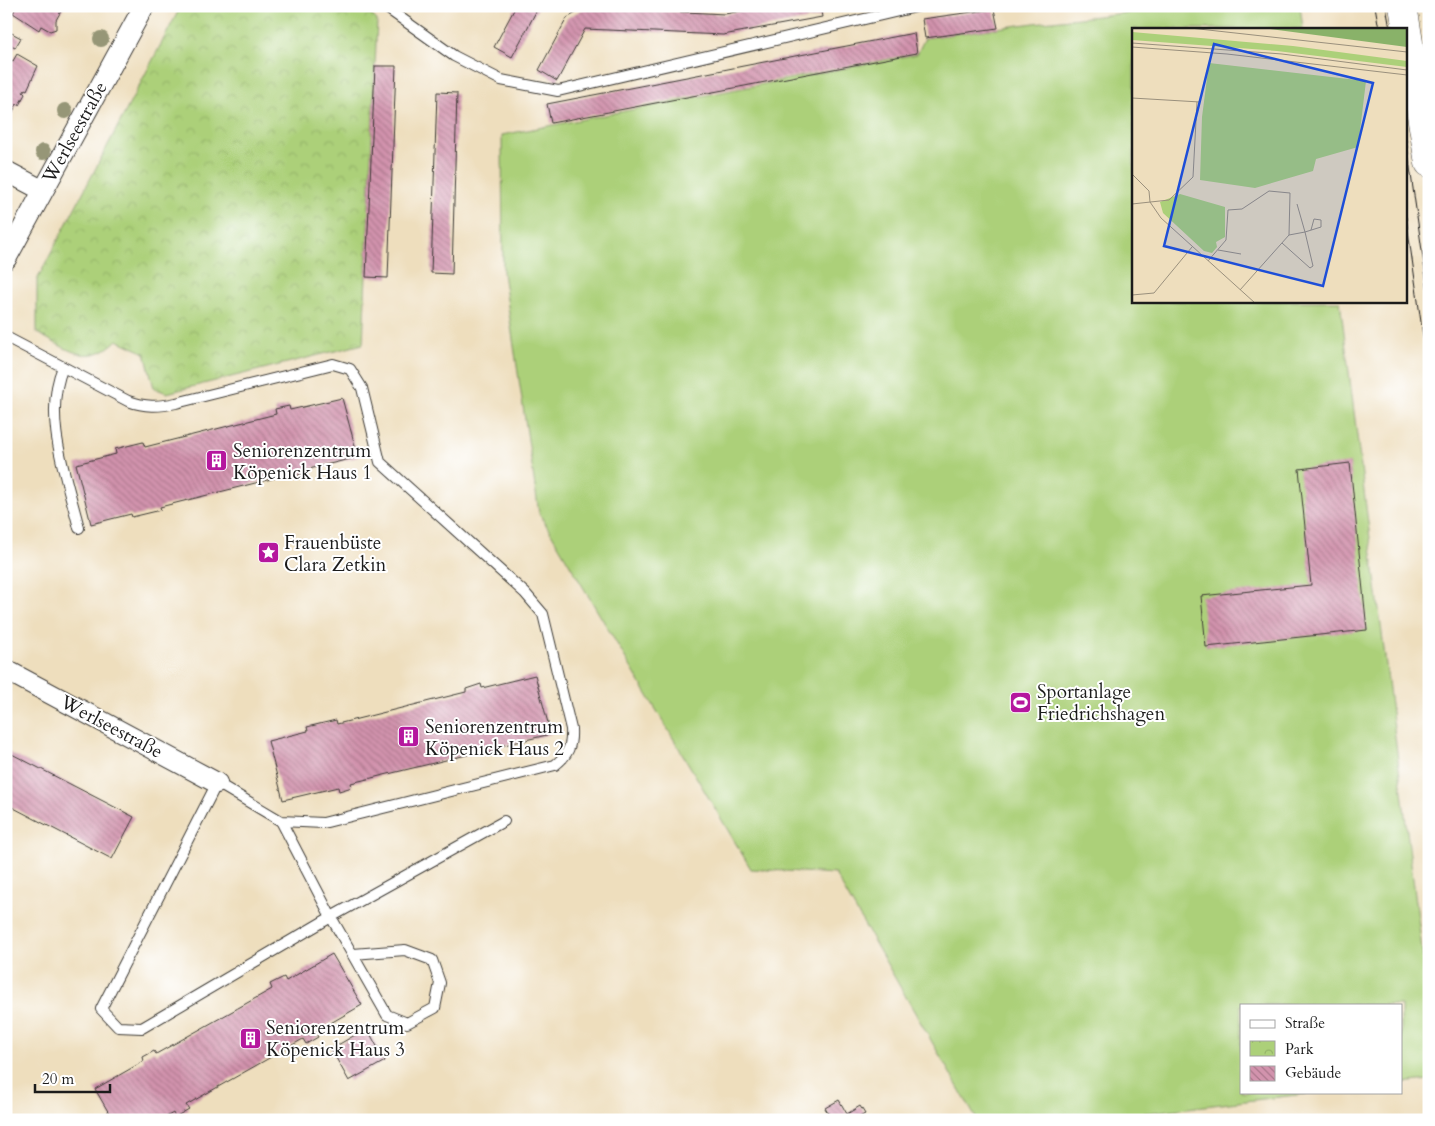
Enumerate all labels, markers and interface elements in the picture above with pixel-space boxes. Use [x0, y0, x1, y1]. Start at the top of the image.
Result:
inset map [1132, 28, 1408, 302]
street label: Werlseestraße [36, 77, 114, 189]
place label: Seniorenzentrum Köpenick Haus 1 [233, 438, 372, 486]
building icon: Seniorenzentrum Köpenick Haus 1 [205, 449, 229, 473]
place label: Frauenbüste Clara Zetkin [284, 530, 387, 578]
place icon: Frauenbüste Clara Zetkin [256, 541, 280, 565]
place label: Sportanlage Friedrichshagen [1037, 679, 1165, 727]
street label: Werlseestraße [55, 689, 167, 765]
sports icon: Sportanlage Friedrichshagen [1009, 690, 1033, 714]
place label: Seniorenzentrum Köpenick Haus 2 [425, 714, 564, 762]
building icon: Seniorenzentrum Köpenick Haus 2 [397, 725, 421, 749]
legend [1240, 1004, 1402, 1094]
text: Straße [1285, 1013, 1325, 1033]
place label: Seniorenzentrum Köpenick Haus 3 [266, 1015, 405, 1063]
building icon: Seniorenzentrum Köpenick Haus 3 [238, 1026, 262, 1050]
text: Park [1285, 1039, 1314, 1059]
scale bar [35, 1061, 110, 1093]
text: Gebäude [1285, 1063, 1342, 1083]
text: 20 m [42, 1069, 74, 1089]

